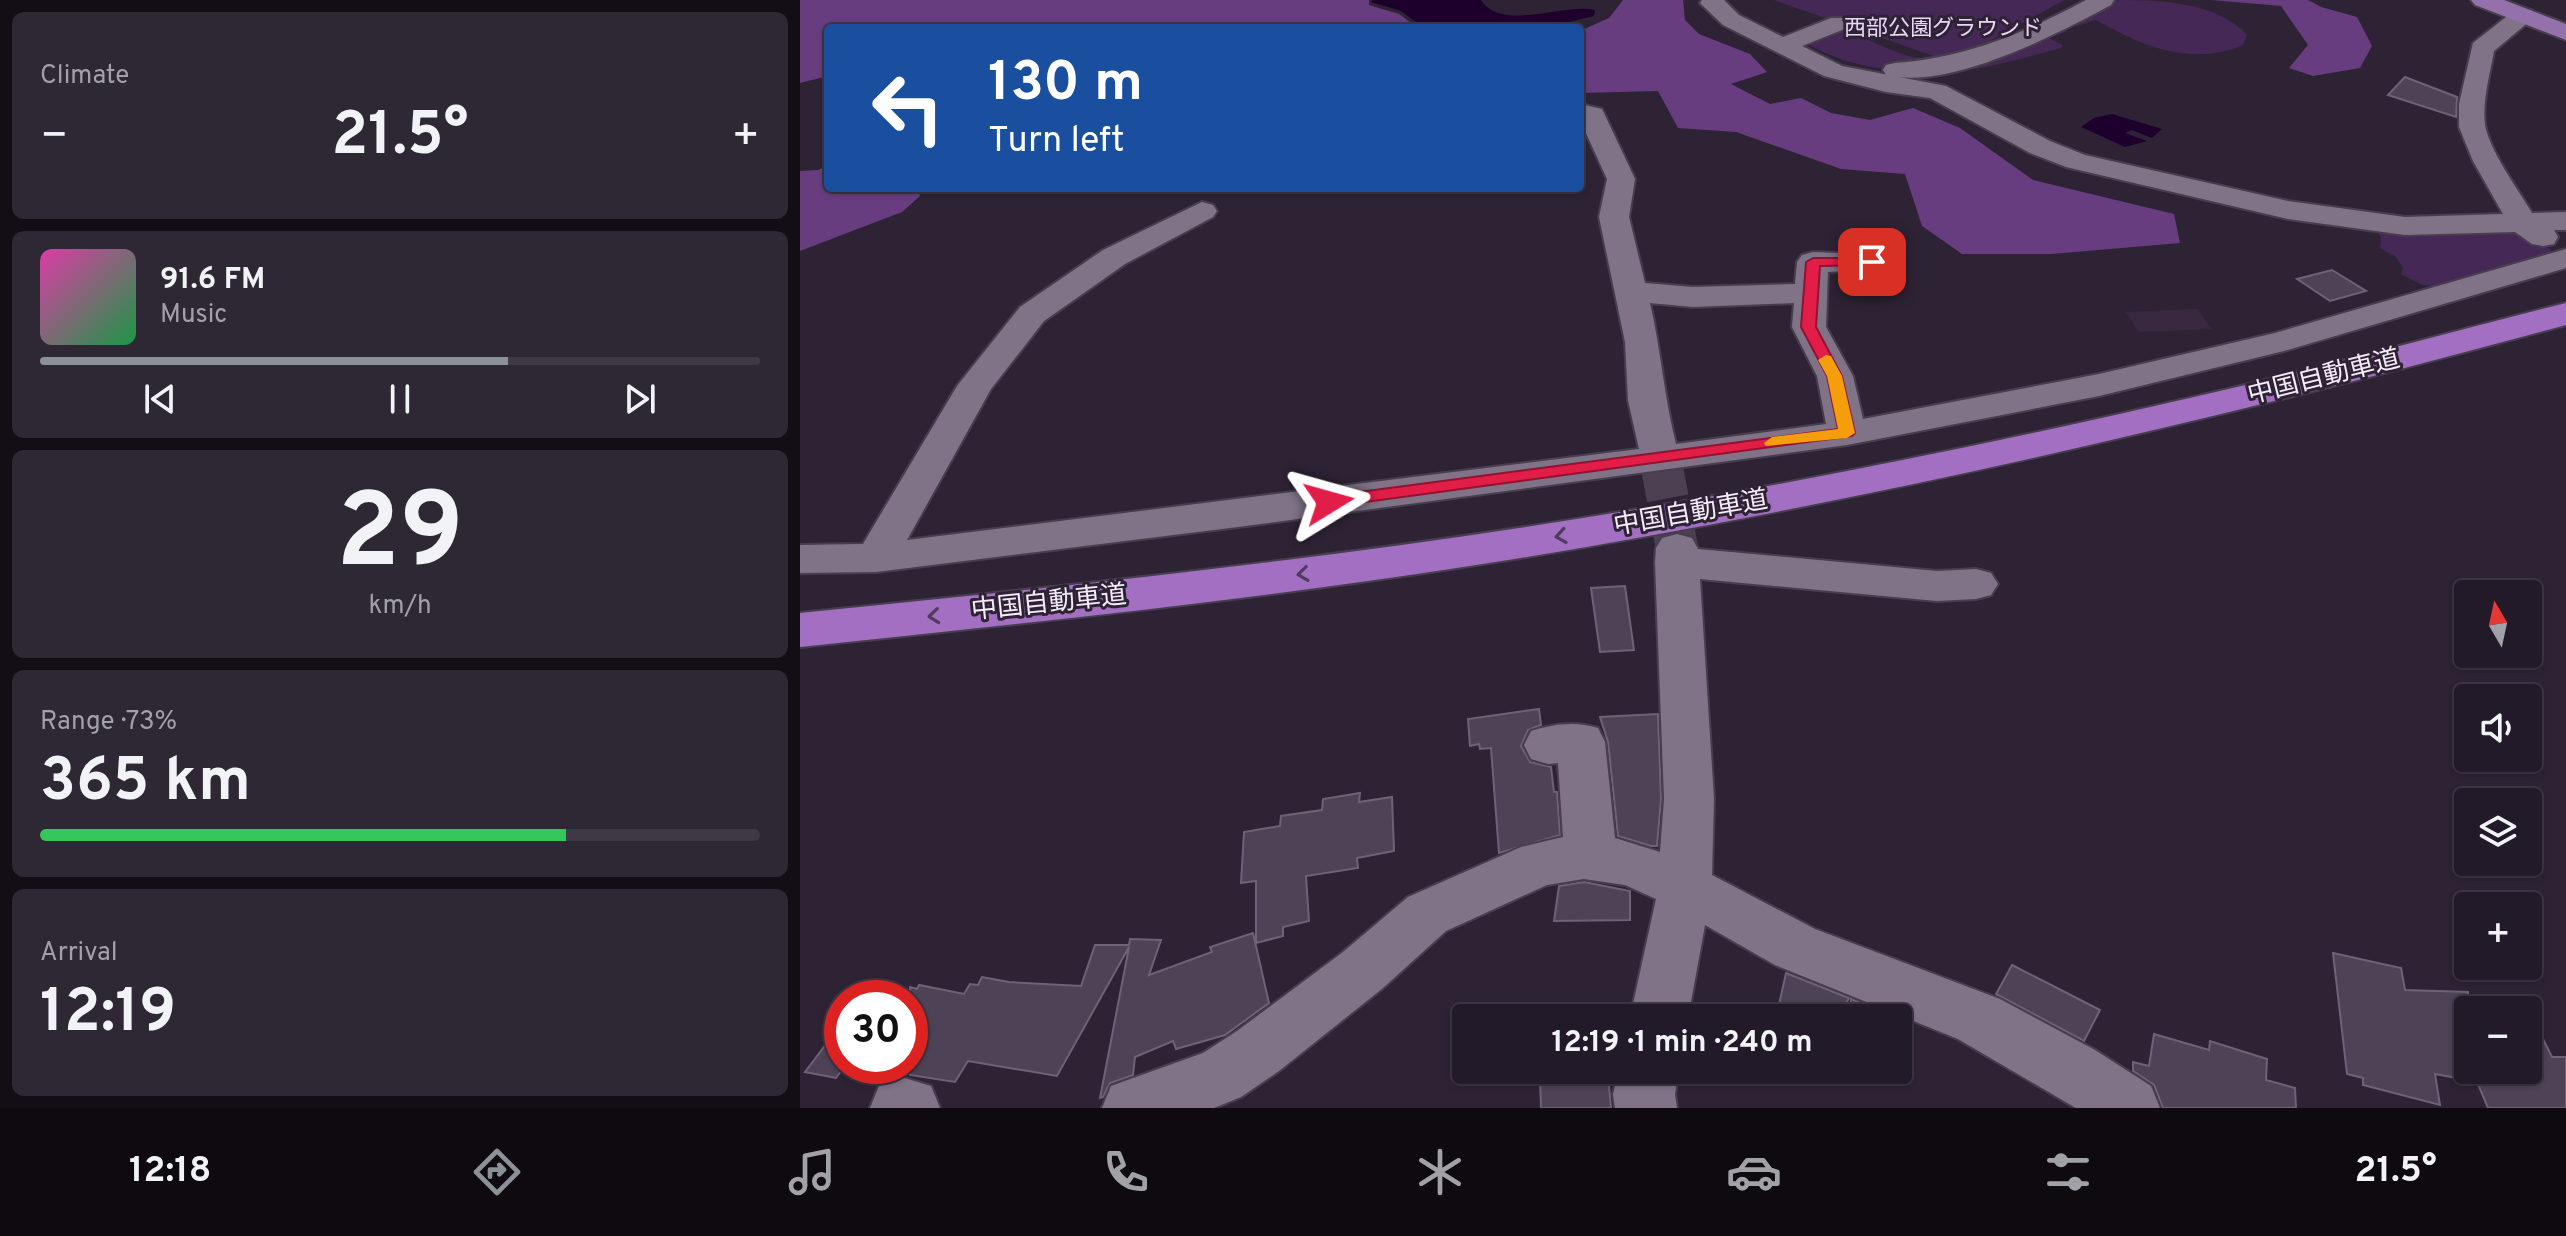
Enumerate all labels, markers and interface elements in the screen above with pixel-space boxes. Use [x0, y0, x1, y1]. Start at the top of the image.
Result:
park label: 西部公園グラウンド [1844, 16, 2042, 43]
text: 130 m [988, 50, 1143, 120]
icon: left [856, 56, 960, 160]
text: Climate [40, 60, 129, 93]
text: 21.5° [331, 100, 469, 176]
text: − [40, 110, 68, 166]
text: + [732, 110, 760, 166]
text: Turn left [988, 119, 1125, 165]
pin [1838, 228, 1906, 296]
icon: arrive [1850, 240, 1894, 284]
text: 91.6 FM [160, 262, 265, 299]
text: Music [160, 299, 227, 332]
street label: 中国自動車道 [2244, 343, 2404, 413]
icon: previous [138, 377, 182, 421]
icon: pause [378, 377, 422, 421]
icon: next [618, 377, 662, 421]
position arrow [1287, 460, 1371, 544]
text: 29 [336, 472, 464, 604]
street label: 中国自動車道 [1611, 484, 1771, 544]
one-way arrow [1554, 527, 1568, 544]
one-way arrow [1297, 565, 1310, 582]
street label: 中国自動車道 [970, 579, 1128, 629]
north arrow [2454, 580, 2542, 668]
map controls [2454, 580, 2542, 1084]
text: km/h [368, 590, 432, 623]
one-way arrow [927, 608, 940, 625]
button: sound [2454, 684, 2542, 772]
text: Range · 73% [40, 706, 177, 739]
text: 365 km [40, 746, 251, 822]
button: layers [2454, 788, 2542, 876]
button: + [2454, 892, 2542, 980]
text: Arrival [40, 937, 118, 970]
text: 12:19 [40, 977, 176, 1053]
speed limit sign: 30 [824, 980, 928, 1084]
button: − [2454, 996, 2542, 1084]
text: 12:19 · 1 min · 240 m [1551, 1025, 1813, 1062]
icon: directions [469, 1144, 525, 1200]
icon: music [784, 1144, 840, 1200]
icon: phone [1098, 1144, 1154, 1200]
icon: climate [1412, 1144, 1468, 1200]
icon: car [1726, 1144, 1782, 1200]
icon: filters [2040, 1144, 2096, 1200]
text: 12:18 [129, 1149, 211, 1195]
text: 21.5° [2355, 1149, 2437, 1195]

